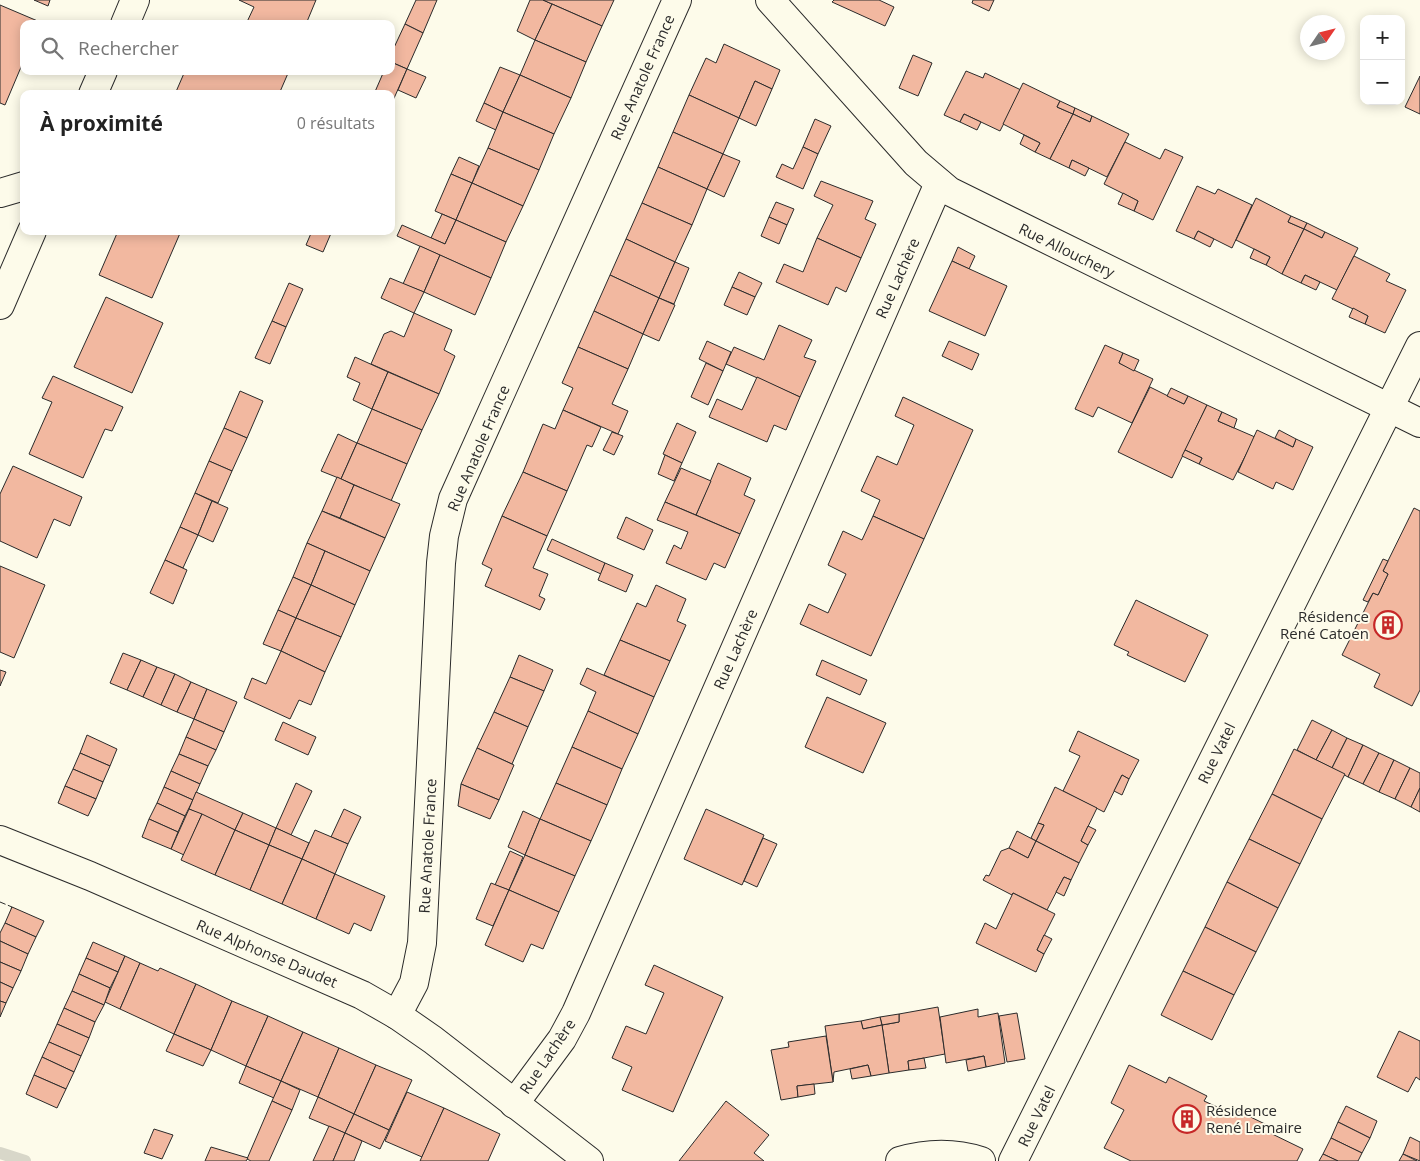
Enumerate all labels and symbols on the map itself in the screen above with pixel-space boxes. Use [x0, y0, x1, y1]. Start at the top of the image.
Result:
street label: Rue Anatole France [605, 11, 679, 143]
north arrow [1300, 15, 1345, 60]
street label: Rue Allouchery [1016, 218, 1119, 282]
street label: Rue Lachère [870, 235, 924, 321]
street label: Rue Anatole France [442, 382, 514, 514]
street label: Rue Lachère [708, 606, 762, 692]
place label: Résidence René Catoen [1280, 606, 1369, 643]
building icon: Résidence René Catoen [1373, 610, 1403, 640]
street label: Rue Vatel [1193, 719, 1239, 787]
street label: Rue Anatole France [413, 778, 441, 914]
street label: Rue Alphonse Daudet [193, 914, 341, 992]
street label: Rue Lachère [515, 1015, 579, 1097]
street label: Rue Vatel [1013, 1082, 1059, 1150]
place label: Résidence René Lemaire [1206, 1100, 1302, 1137]
building icon: Résidence René Lemaire [1172, 1104, 1202, 1134]

